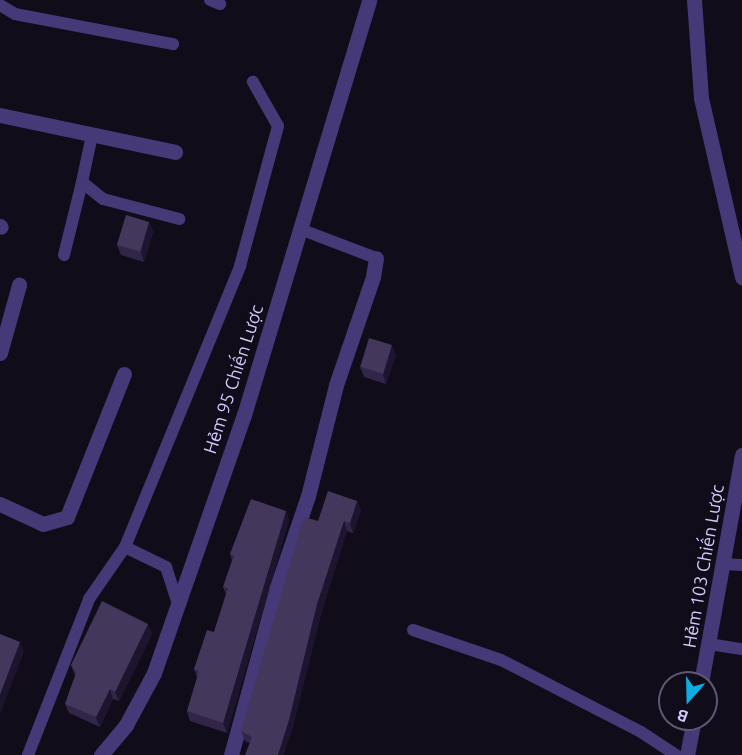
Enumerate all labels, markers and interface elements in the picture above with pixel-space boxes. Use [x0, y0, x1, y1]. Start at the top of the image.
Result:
street label: Hẻm 95 Chiến Lược [199, 302, 267, 456]
street label: Hẻm 103 Chiến Lược [678, 483, 728, 649]
north arrow [658, 671, 718, 731]
text: B [674, 706, 691, 726]

